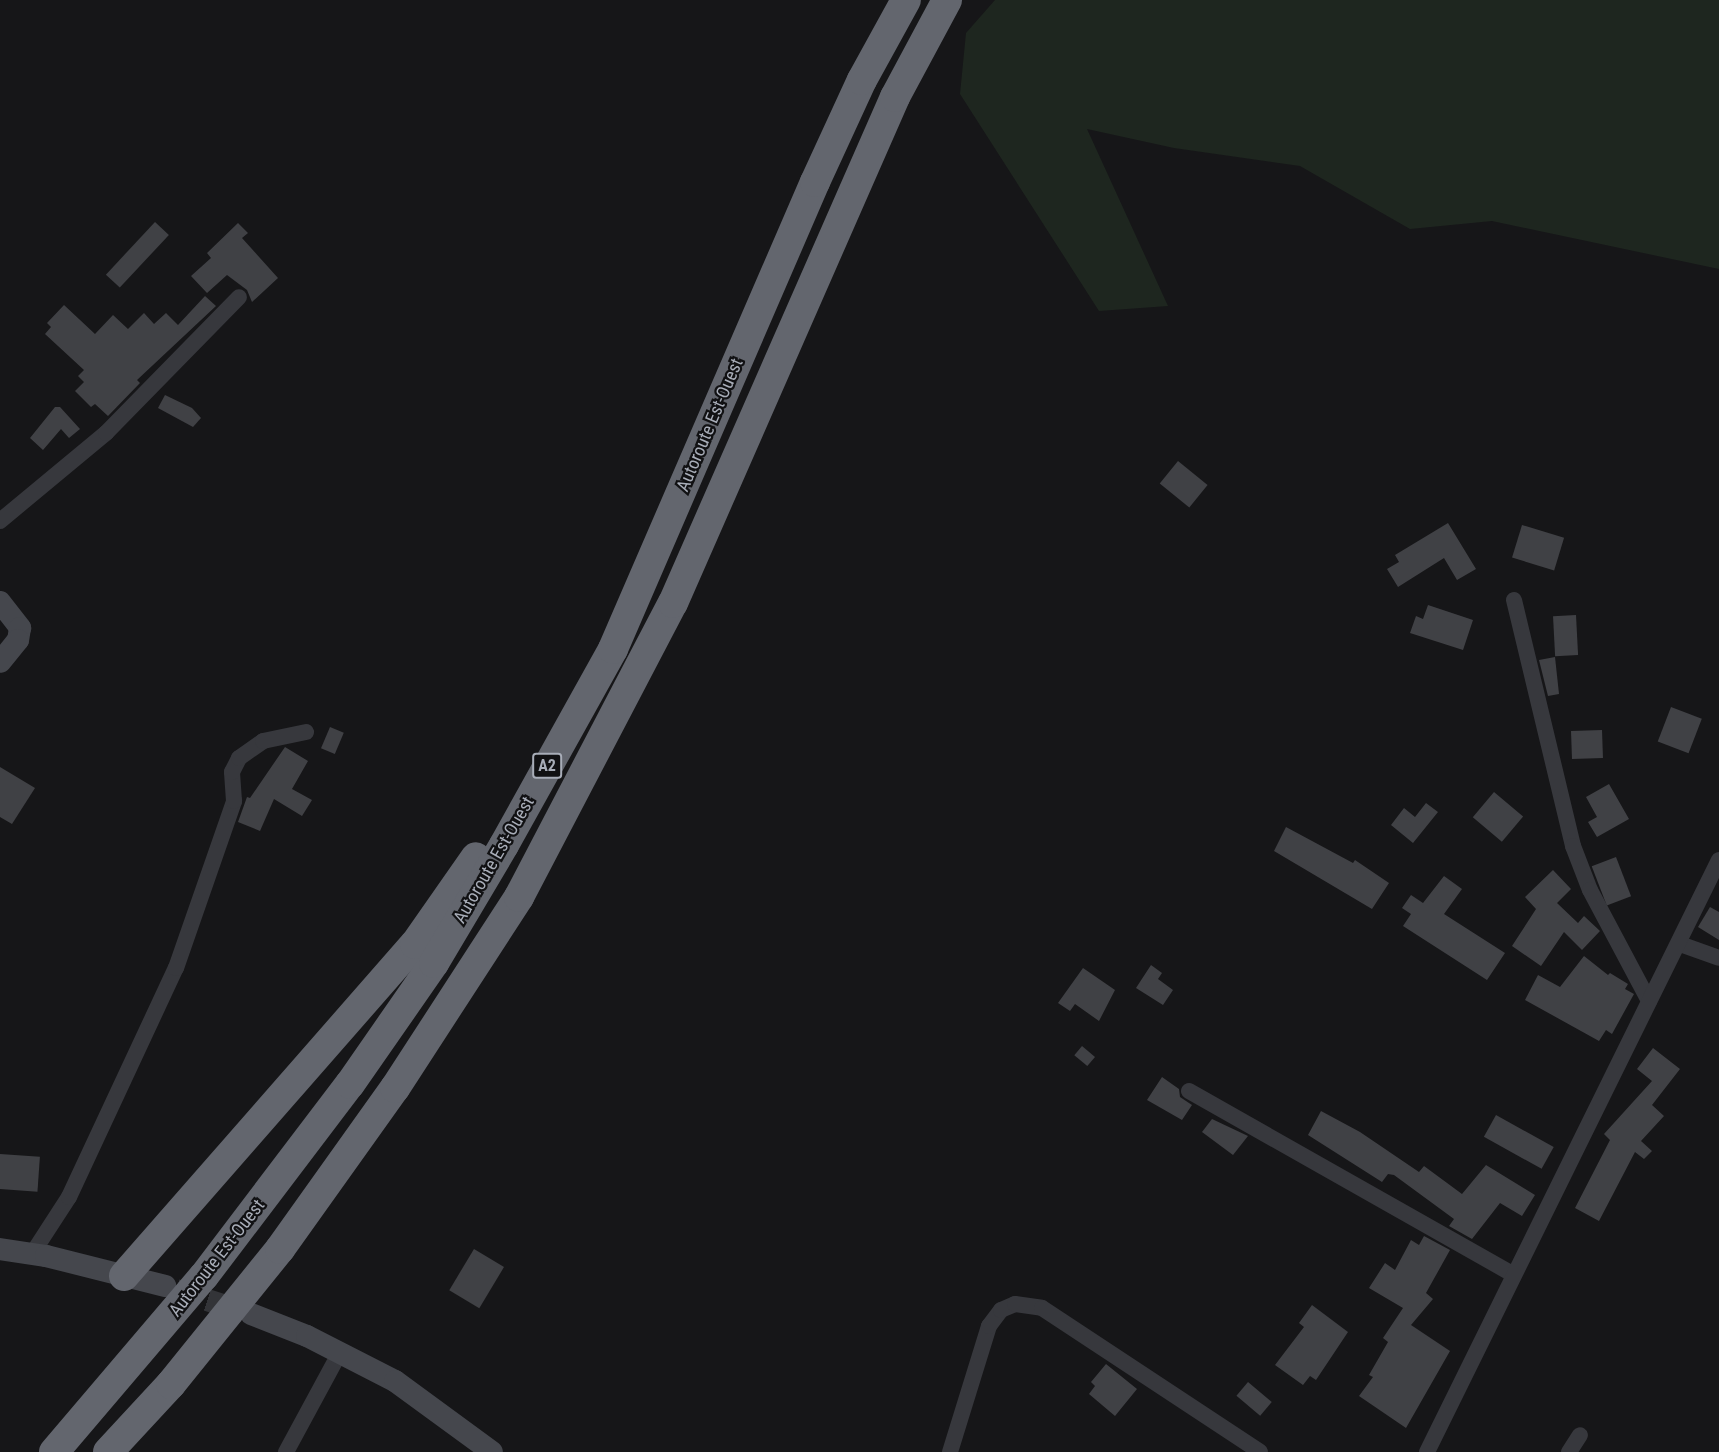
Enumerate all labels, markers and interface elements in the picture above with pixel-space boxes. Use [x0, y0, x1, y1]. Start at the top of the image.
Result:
street label: Autoroute Est-Ouest [672, 355, 748, 495]
road number: A2 [532, 753, 562, 779]
street label: Autoroute Est-Ouest [449, 793, 539, 927]
street label: Autoroute Est-Ouest [165, 1195, 269, 1321]

